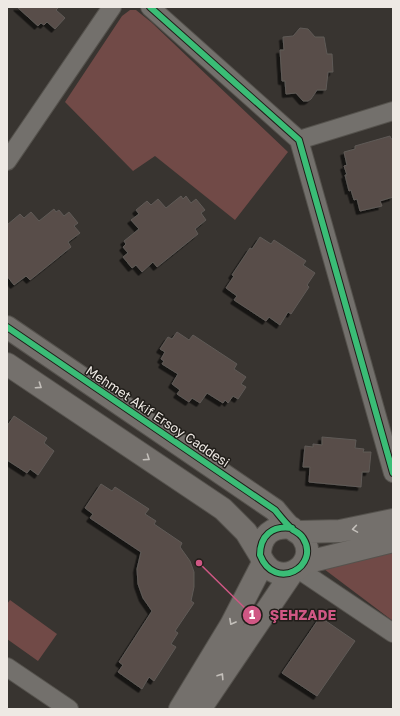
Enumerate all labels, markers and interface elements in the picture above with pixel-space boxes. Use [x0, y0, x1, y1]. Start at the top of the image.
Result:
street label: Mehmet Akif Ersoy Caddesi [83, 362, 233, 470]
one-way arrow [35, 381, 42, 388]
one-way arrow [143, 454, 150, 461]
one-way arrow [352, 524, 358, 533]
callout: ŞEHZADE [242, 602, 345, 628]
text: ŞEHZADE [270, 606, 336, 623]
text: 1 [249, 607, 255, 622]
one-way arrow [230, 618, 237, 625]
one-way arrow [217, 674, 224, 681]

